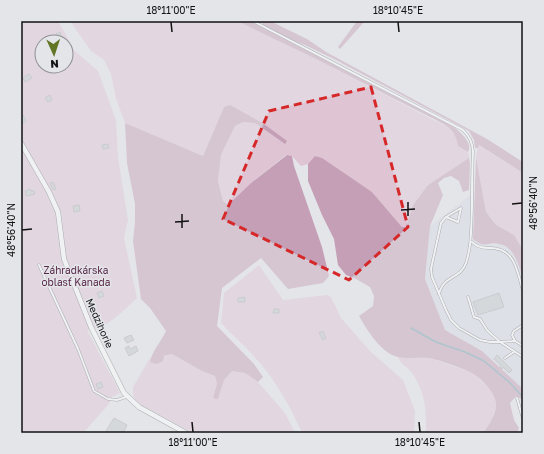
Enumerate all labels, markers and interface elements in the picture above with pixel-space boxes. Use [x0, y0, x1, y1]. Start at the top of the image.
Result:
text: 18°11'00"E [146, 4, 196, 16]
text: 18°10'45"E [373, 4, 423, 16]
north arrow [34, 34, 74, 74]
text: N [50, 58, 59, 71]
text: 48°56'40"N [527, 176, 539, 230]
text: 48°56'40"N [5, 203, 17, 257]
park label: Záhradkárska oblasť Kanada [42, 264, 110, 288]
street label: Medzihorie [84, 296, 116, 350]
text: 18°11'00"E [168, 436, 218, 448]
text: 18°10'45"E [395, 436, 445, 448]

